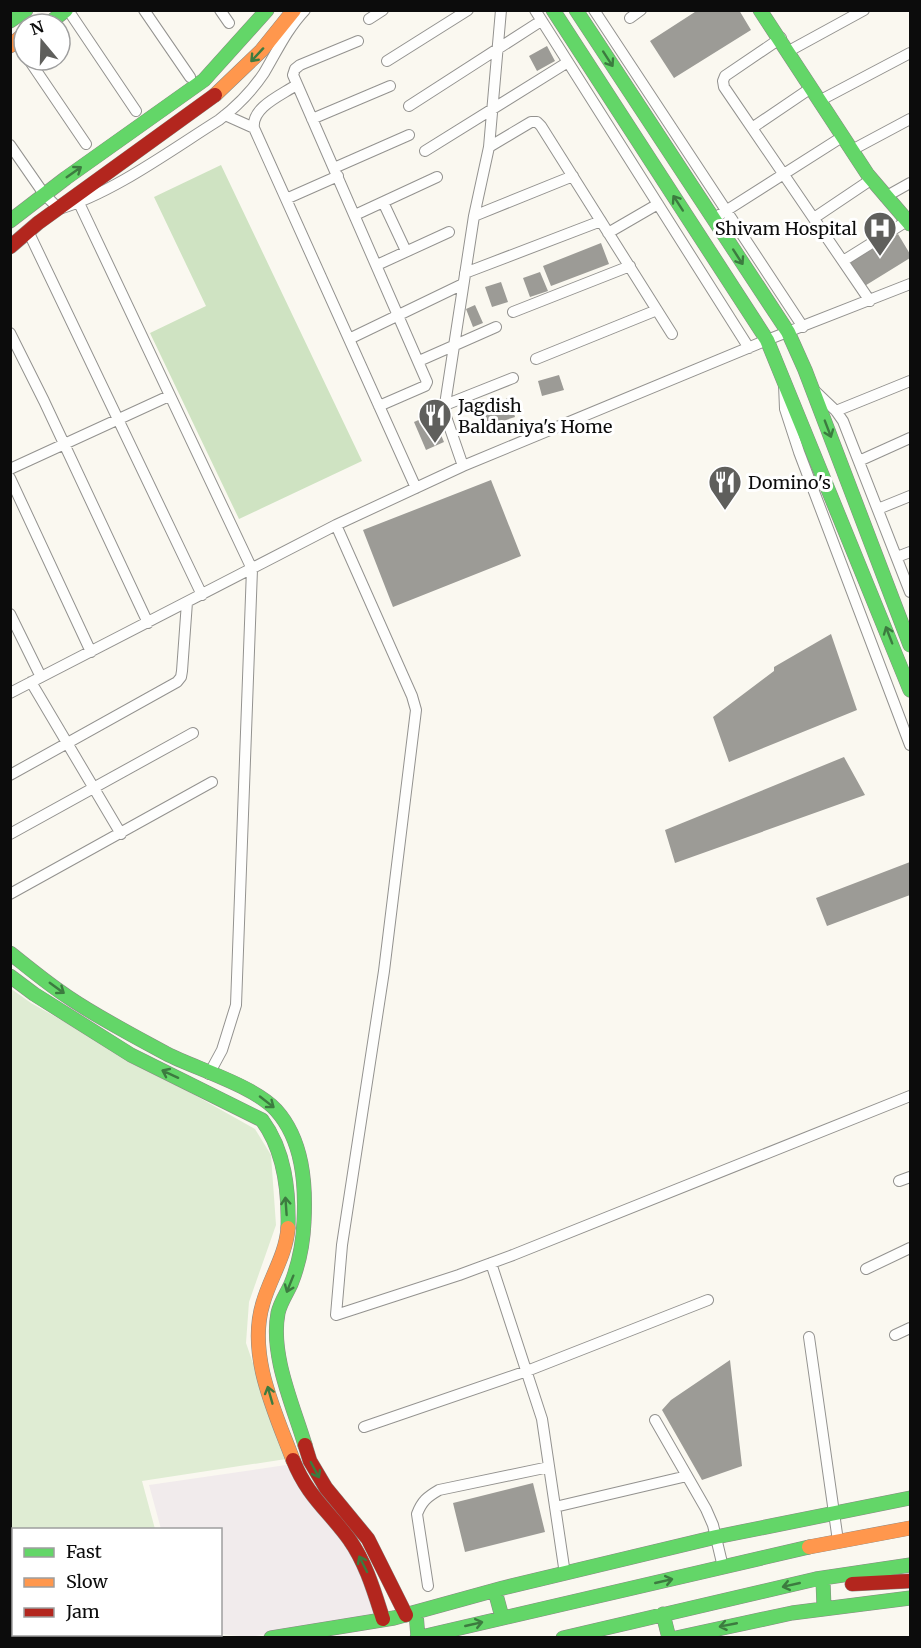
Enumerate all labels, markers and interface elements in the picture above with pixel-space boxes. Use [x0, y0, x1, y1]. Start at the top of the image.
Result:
north arrow [12, 12, 72, 72]
text: N [28, 16, 47, 39]
one-way arrow [249, 48, 264, 63]
one-way arrow [601, 51, 614, 68]
one-way arrow [65, 166, 81, 178]
one-way arrow [671, 195, 683, 212]
hospital icon: Shivam Hospital [862, 210, 898, 257]
place label: Shivam Hospital [715, 217, 857, 240]
one-way arrow [732, 249, 744, 265]
place label: Jagdish Baldaniya's Home [457, 394, 612, 438]
restaurant icon: Jagdish Baldaniya's Home [417, 397, 453, 444]
one-way arrow [823, 420, 834, 438]
restaurant icon: Domino's [707, 464, 743, 511]
place label: Domino's [748, 471, 831, 494]
one-way arrow [883, 626, 894, 645]
one-way arrow [49, 982, 65, 995]
one-way arrow [161, 1067, 179, 1079]
one-way arrow [258, 1095, 274, 1108]
one-way arrow [281, 1197, 292, 1217]
one-way arrow [284, 1274, 295, 1292]
one-way arrow [264, 1386, 275, 1405]
one-way arrow [309, 1461, 321, 1478]
legend [12, 1528, 222, 1636]
text: Fast [66, 1540, 102, 1563]
one-way arrow [357, 1555, 368, 1573]
text: Slow [66, 1570, 109, 1593]
one-way arrow [654, 1575, 674, 1586]
one-way arrow [782, 1580, 801, 1591]
text: Jam [65, 1600, 100, 1623]
one-way arrow [464, 1617, 483, 1629]
one-way arrow [719, 1620, 738, 1631]

